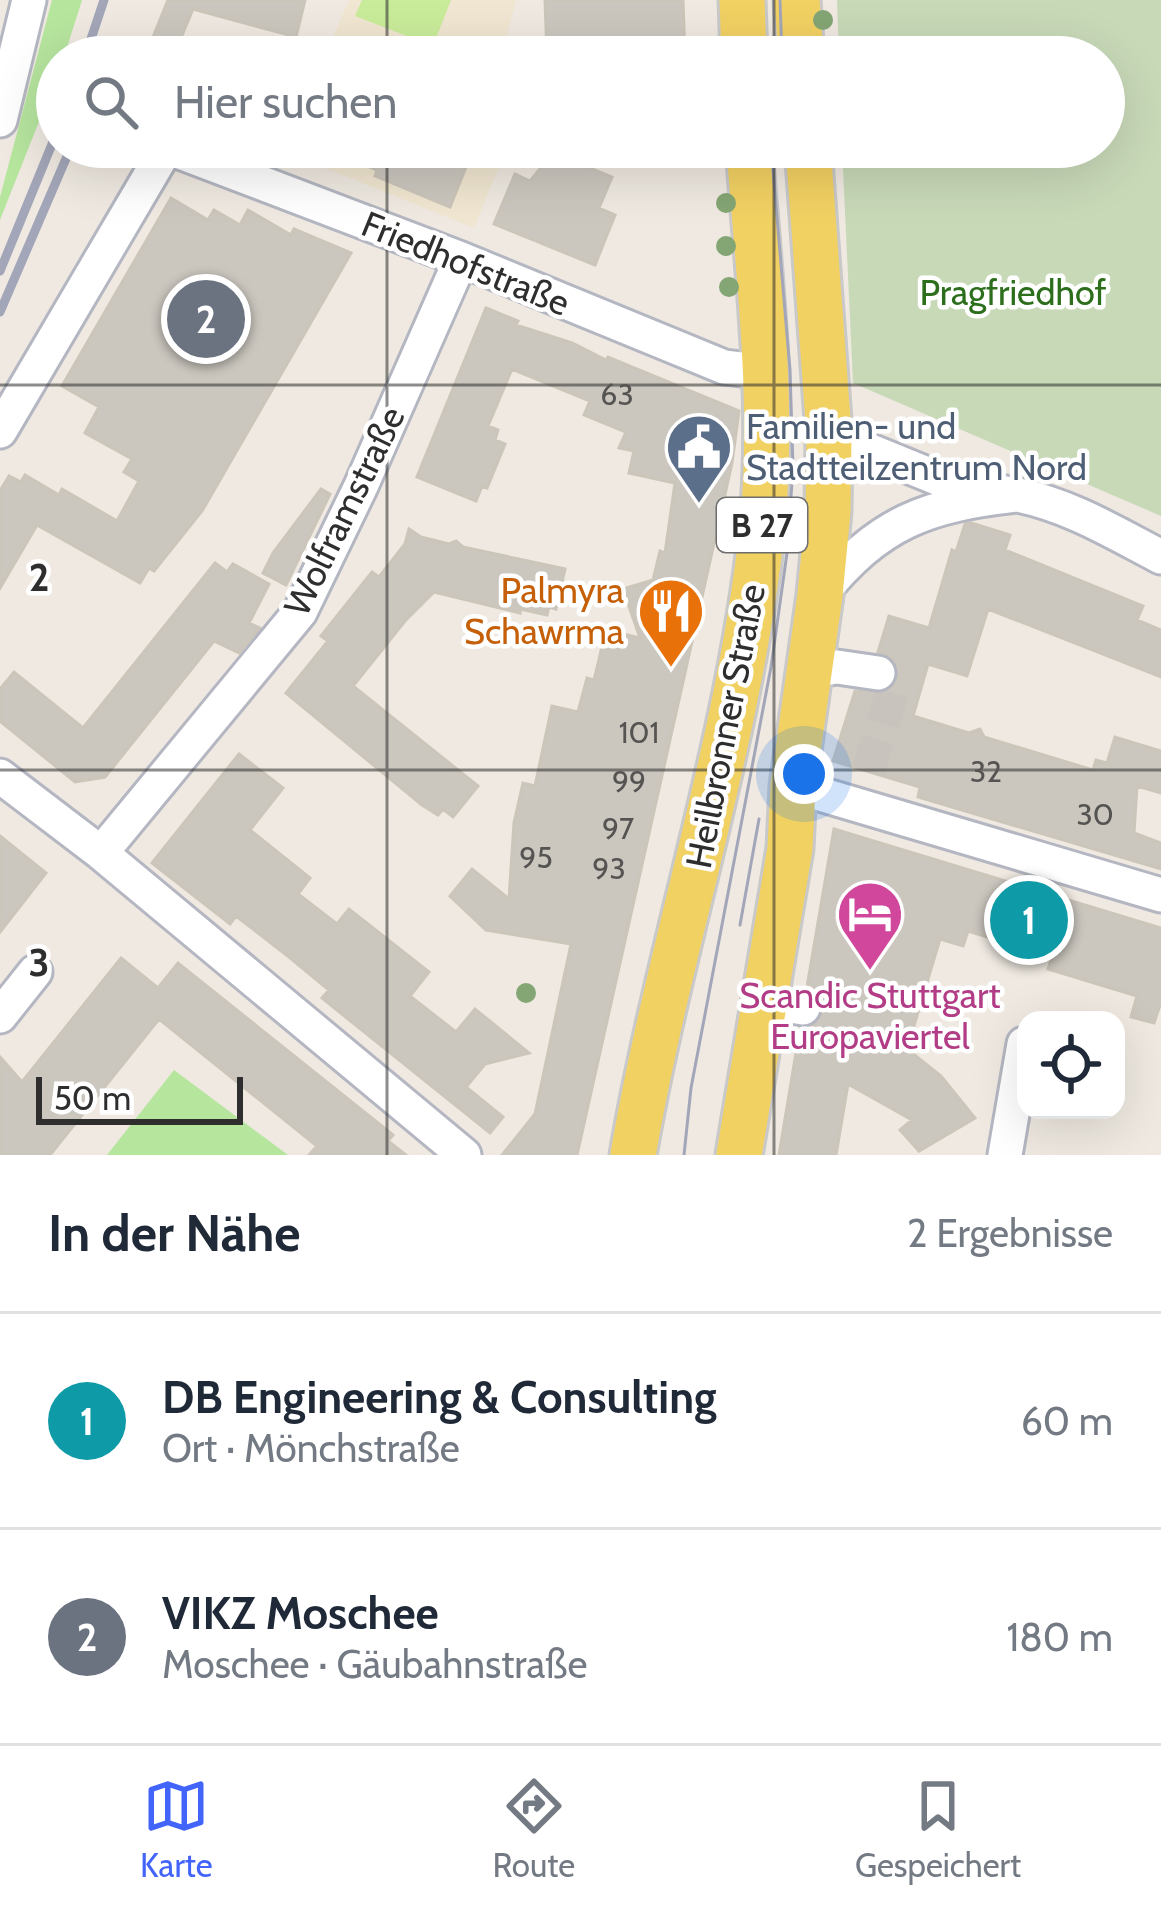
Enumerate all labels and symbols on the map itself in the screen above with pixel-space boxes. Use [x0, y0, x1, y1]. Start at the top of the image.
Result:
street label: Friedhofstraße [356, 201, 576, 325]
park label: Pragfriedhof [919, 270, 1107, 314]
pin: 2 [167, 274, 245, 364]
house number: 63 [600, 376, 634, 413]
street label: Wolframstraße [274, 399, 414, 623]
place label: Familien- und Stadtteilzentrum Nord [746, 404, 1087, 489]
public building icon: Familien- und Stadtteilzentrum Nord [664, 412, 734, 506]
road number: B 27 [717, 498, 807, 552]
text: 2 [29, 553, 49, 601]
place label: Palmyra Schawrma [464, 568, 624, 653]
restaurant icon: Palmyra Schawrma [636, 576, 706, 670]
street label: Heilbronner Straße [676, 580, 774, 872]
house number: 101 [619, 714, 659, 751]
your location [774, 744, 834, 804]
house number: 32 [970, 753, 1002, 790]
house number: 99 [612, 763, 646, 800]
house number: 30 [1076, 796, 1114, 833]
house number: 97 [602, 810, 634, 847]
house number: 95 [519, 839, 553, 876]
house number: 93 [592, 850, 626, 887]
pin: 1 [990, 875, 1068, 965]
hotel icon: Scandic Stuttgart Europaviertel [835, 879, 905, 973]
text: 3 [28, 938, 50, 986]
place label: Scandic Stuttgart Europaviertel [739, 973, 1001, 1058]
scale bar [36, 1071, 243, 1124]

